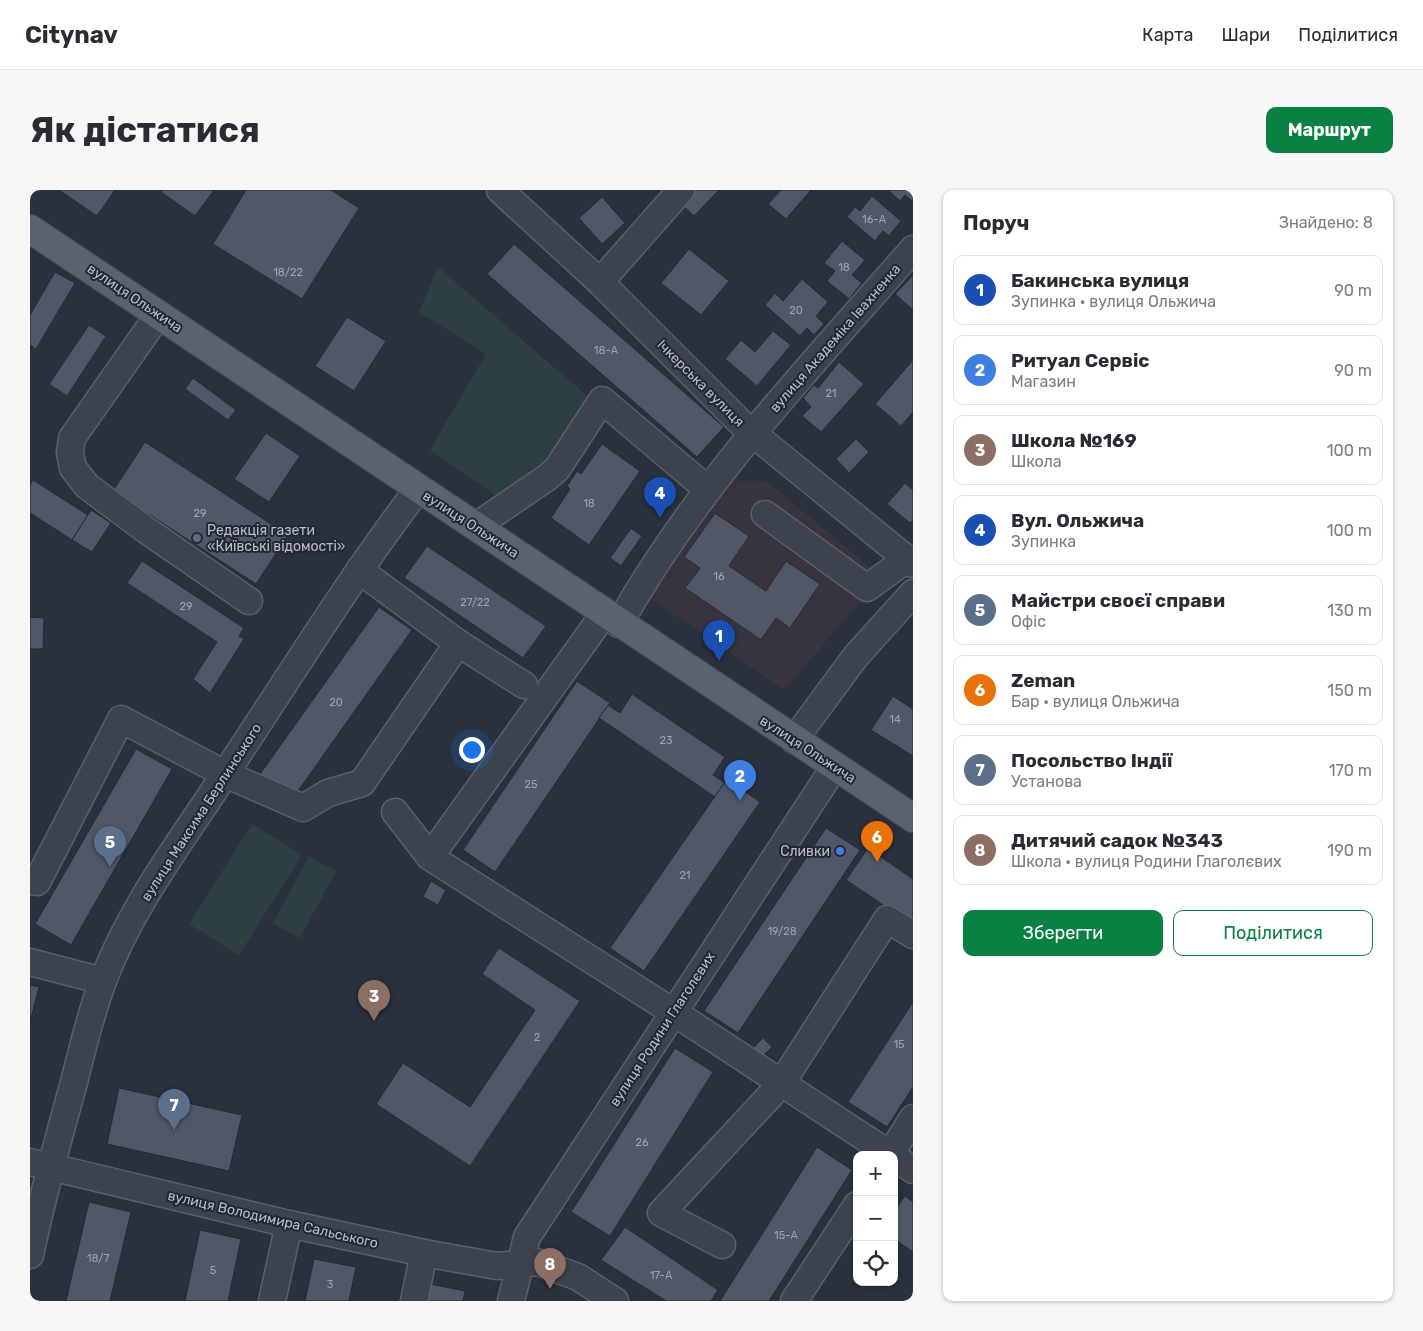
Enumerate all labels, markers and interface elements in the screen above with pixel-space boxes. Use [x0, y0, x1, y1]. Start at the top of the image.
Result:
text: Citynav [25, 21, 118, 49]
text: Карта [1142, 24, 1193, 46]
text: Шари [1221, 24, 1270, 46]
text: Поділитися [1298, 24, 1398, 46]
button: Маршрут [1266, 107, 1393, 153]
text: Як дістатися [30, 109, 260, 151]
text: Поруч [963, 210, 1029, 235]
house number: 16-А [862, 213, 887, 226]
text: Знайдено: 8 [1279, 213, 1373, 232]
street label: вулиця Ольжича [84, 260, 185, 337]
street label: вулиця Академіка Івахненка [766, 261, 904, 416]
house number: 18 [838, 261, 850, 274]
house number: 18/22 [273, 266, 303, 279]
text: Бакинська вулиця [1011, 269, 1189, 292]
text: 1 [976, 281, 984, 300]
text: 90 m [1334, 281, 1372, 300]
text: Зупинка · вулиця Ольжича [1011, 292, 1216, 311]
house number: 20 [789, 304, 803, 317]
street label: Ічкерська вулиця [654, 336, 748, 430]
house number: 18-А [594, 344, 619, 357]
text: Ритуал Сервіс [1011, 349, 1150, 372]
text: 2 [975, 361, 985, 380]
text: 90 m [1334, 361, 1372, 380]
text: Магазин [1011, 372, 1076, 391]
house number: 21 [825, 387, 837, 400]
text: Школа №169 [1011, 429, 1137, 452]
text: 3 [975, 441, 985, 460]
text: 100 m [1327, 441, 1372, 460]
text: Школа [1011, 452, 1062, 471]
pin: 4 [644, 477, 676, 518]
street label: вулиця Ольжича [420, 487, 522, 562]
house number: 18 [583, 497, 595, 510]
house number: 29 [194, 507, 206, 520]
text: Вул. Ольжича [1011, 509, 1144, 532]
text: 4 [975, 521, 985, 540]
text: 100 m [1327, 521, 1372, 540]
place label: Редакція газети «Київські відомості» [207, 522, 345, 555]
marker: Редакція газети «Київські відомості» [191, 532, 203, 544]
text: Зупинка [1011, 532, 1076, 551]
house number: 16 [713, 570, 725, 583]
text: Майстри своєї справи [1011, 589, 1225, 612]
house number: 27/22 [460, 596, 490, 609]
house number: 29 [180, 600, 192, 613]
text: 5 [975, 601, 985, 620]
text: 130 m [1327, 601, 1372, 620]
text: Офіс [1011, 612, 1046, 631]
pin: 1 [703, 620, 735, 661]
text: Zeman [1011, 669, 1075, 692]
text: 6 [975, 681, 985, 700]
text: 150 m [1327, 681, 1372, 700]
text: Бар · вулиця Ольжича [1011, 692, 1180, 711]
house number: 20 [329, 696, 343, 709]
street label: вулиця Ольжича [757, 712, 859, 787]
house number: 14 [889, 713, 901, 726]
street label: вулиця Максима Берлинського [138, 720, 265, 904]
house number: 23 [659, 734, 673, 747]
your location [459, 737, 485, 763]
text: Посольство Індії [1011, 749, 1172, 772]
pin: 2 [724, 760, 756, 801]
text: 7 [975, 761, 985, 780]
text: 170 m [1329, 761, 1372, 780]
text: Установа [1011, 772, 1082, 791]
house number: 25 [525, 778, 538, 791]
pin: 6 [861, 821, 893, 862]
pin: 5 [94, 826, 126, 867]
text: Дитячий садок №343 [1011, 829, 1223, 852]
text: 8 [975, 841, 985, 860]
text: 190 m [1327, 841, 1372, 860]
place label: Сливки [780, 843, 830, 860]
marker: Сливки [834, 845, 846, 857]
text: Школа · вулиця Родини Глаголєвих [1011, 852, 1282, 871]
house number: 21 [679, 869, 691, 882]
button: Зберегти [963, 910, 1163, 956]
button: Поділитися [1173, 910, 1373, 956]
house number: 19/28 [767, 925, 797, 938]
street label: вулиця Родини Глаголєвих [606, 948, 719, 1110]
pin: 3 [358, 980, 390, 1021]
house number: 2 [534, 1031, 540, 1044]
house number: 15 [893, 1038, 905, 1051]
pin: 7 [158, 1089, 190, 1130]
house number: 26 [635, 1136, 649, 1149]
map controls [853, 1151, 898, 1286]
button: + [853, 1151, 898, 1196]
street label: вулиця Володимира Сальського [166, 1187, 380, 1252]
button: − [853, 1196, 898, 1241]
house number: 15-А [774, 1229, 799, 1242]
button: locate [853, 1241, 898, 1286]
pin: 8 [534, 1248, 566, 1289]
house number: 18/7 [87, 1252, 110, 1265]
house number: 5 [210, 1264, 217, 1277]
house number: 17-А [650, 1269, 673, 1282]
house number: 3 [327, 1278, 334, 1291]

